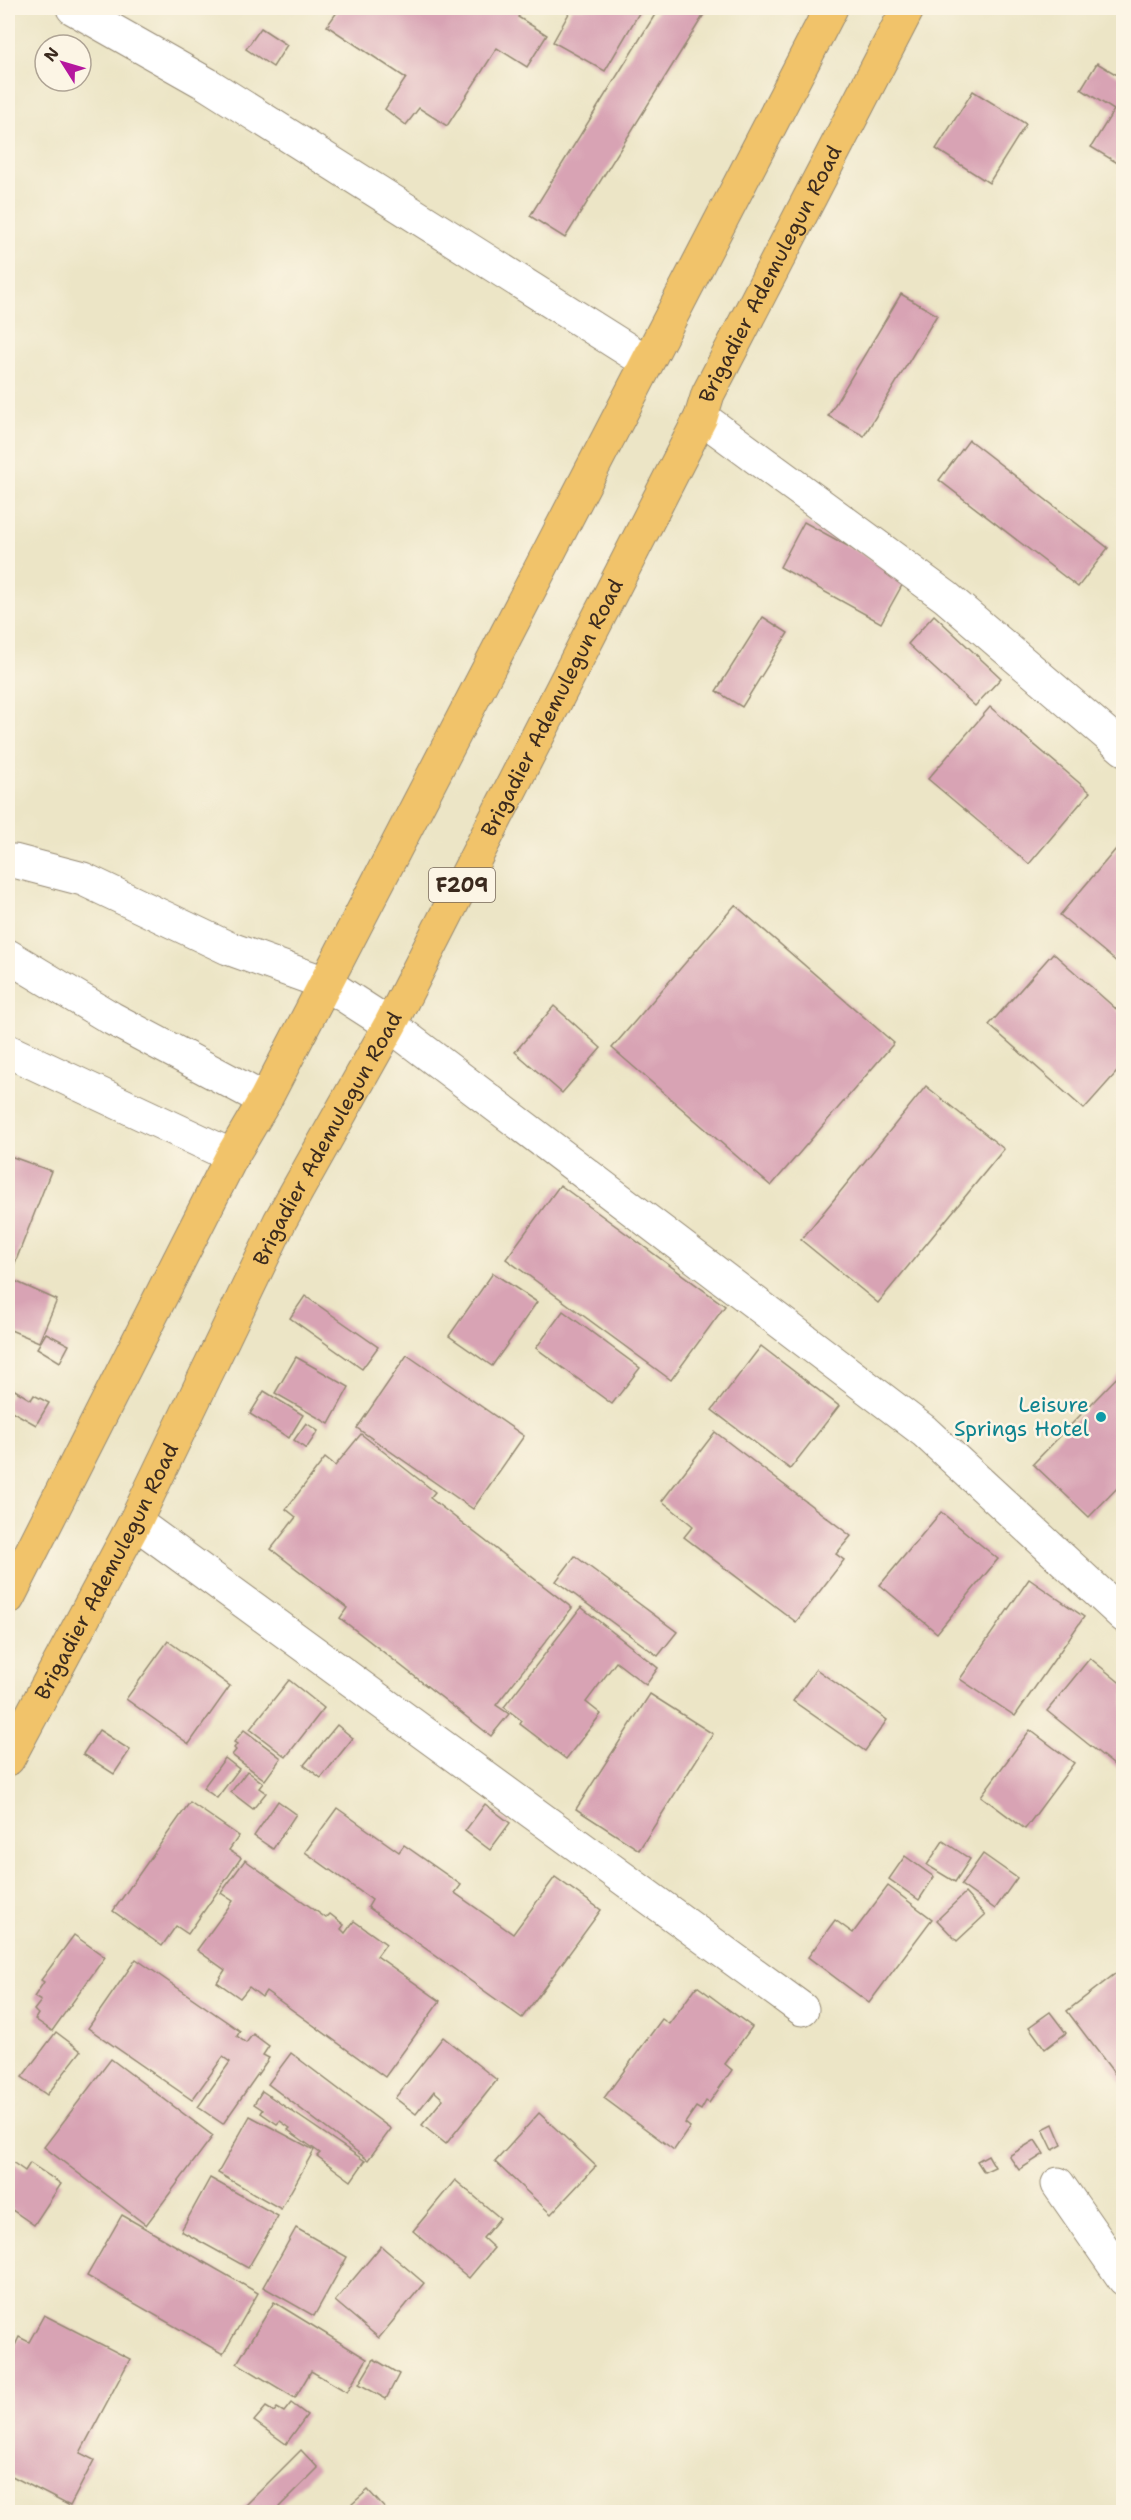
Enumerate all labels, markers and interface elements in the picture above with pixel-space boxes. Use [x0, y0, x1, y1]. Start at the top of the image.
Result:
north arrow [33, 33, 93, 93]
text: N [39, 43, 64, 66]
street label: Brigadier Ademulegun Road [692, 140, 848, 405]
street label: Brigadier Ademulegun Road [475, 574, 630, 842]
road number: F209 [429, 868, 495, 902]
street label: Brigadier Ademulegun Road [247, 1007, 409, 1270]
place label: Leisure Springs Hotel [954, 1391, 1090, 1443]
marker: Leisure Springs Hotel [1094, 1410, 1108, 1424]
street label: Brigadier Ademulegun Road [28, 1438, 185, 1705]

